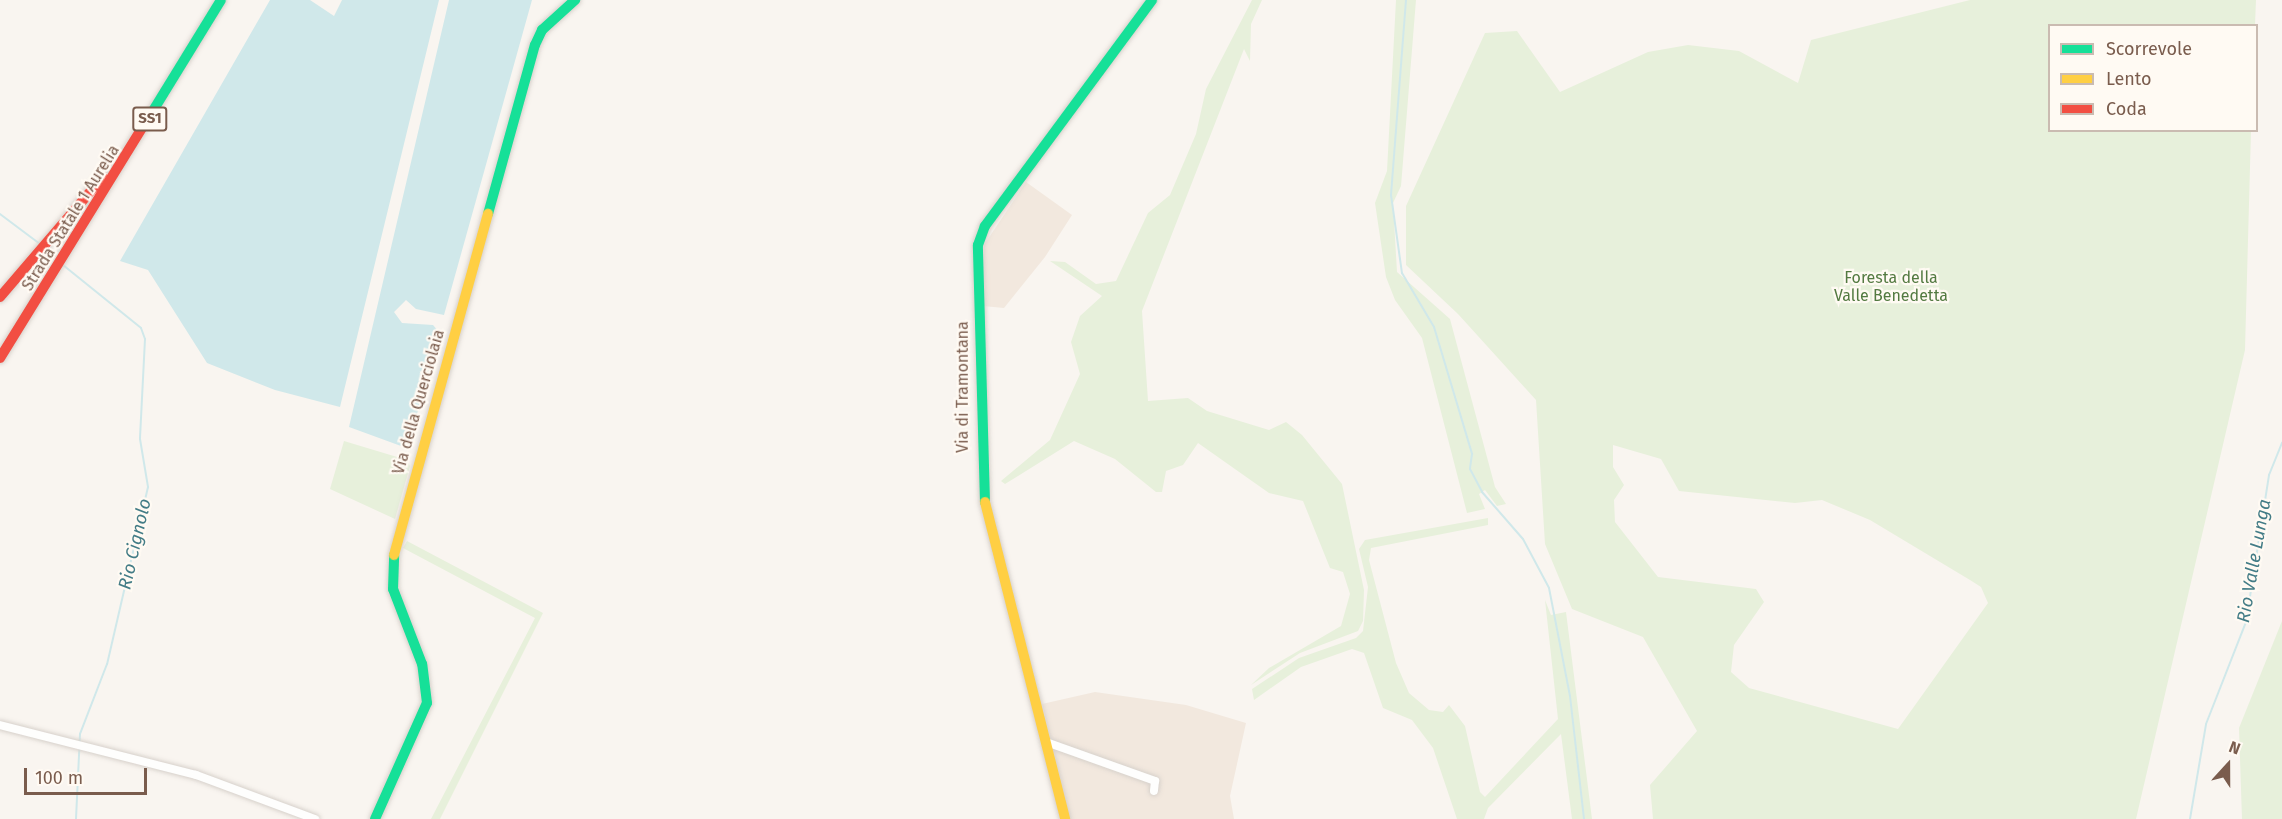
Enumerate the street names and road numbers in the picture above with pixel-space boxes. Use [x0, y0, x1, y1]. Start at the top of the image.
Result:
road number: SS1 [132, 107, 168, 131]
street label: Strada Statale 1 Aurelia [18, 142, 124, 294]
street label: Via di Tramontana [953, 321, 973, 453]
street label: Via della Querciolaia [389, 327, 449, 477]

